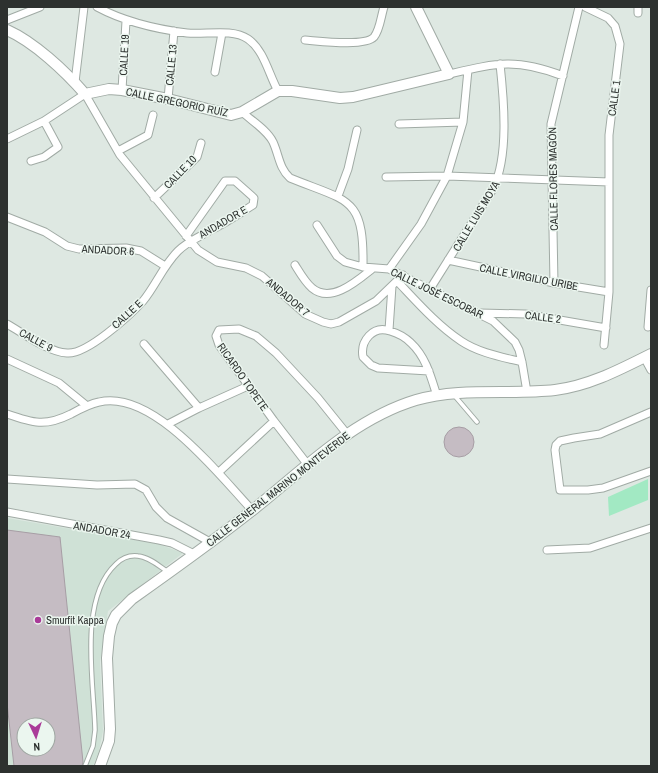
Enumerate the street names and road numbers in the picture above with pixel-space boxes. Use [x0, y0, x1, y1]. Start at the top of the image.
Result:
street label: CALLE 19 [116, 34, 132, 76]
street label: CALLE 13 [162, 44, 180, 86]
street label: CALLE 1 [605, 79, 623, 117]
street label: CALLE GREGORIO RUÍZ [125, 84, 230, 120]
street label: CALLE FLORES MAGÓN [545, 127, 561, 231]
street label: CALLE 10 [161, 152, 199, 192]
street label: CALLE LUIS MOYA [450, 177, 503, 254]
street label: ANDADOR E [195, 203, 250, 242]
street label: ANDADOR 6 [80, 242, 135, 258]
street label: CALLE VIRGILIO URIBE [478, 261, 580, 293]
street label: CALLE JOSÉ ESCOBAR [388, 265, 486, 322]
street label: ANDADOR 7 [263, 274, 313, 319]
street label: CALLE E [109, 296, 145, 332]
street label: CALLE 2 [524, 308, 562, 326]
street label: CALLE 9 [17, 325, 55, 355]
street label: RICARDO TOPETE [214, 340, 272, 414]
street label: CALLE GENERAL MARINO MONTEVERDE [203, 429, 353, 549]
street label: ANDADOR 24 [71, 518, 132, 542]

